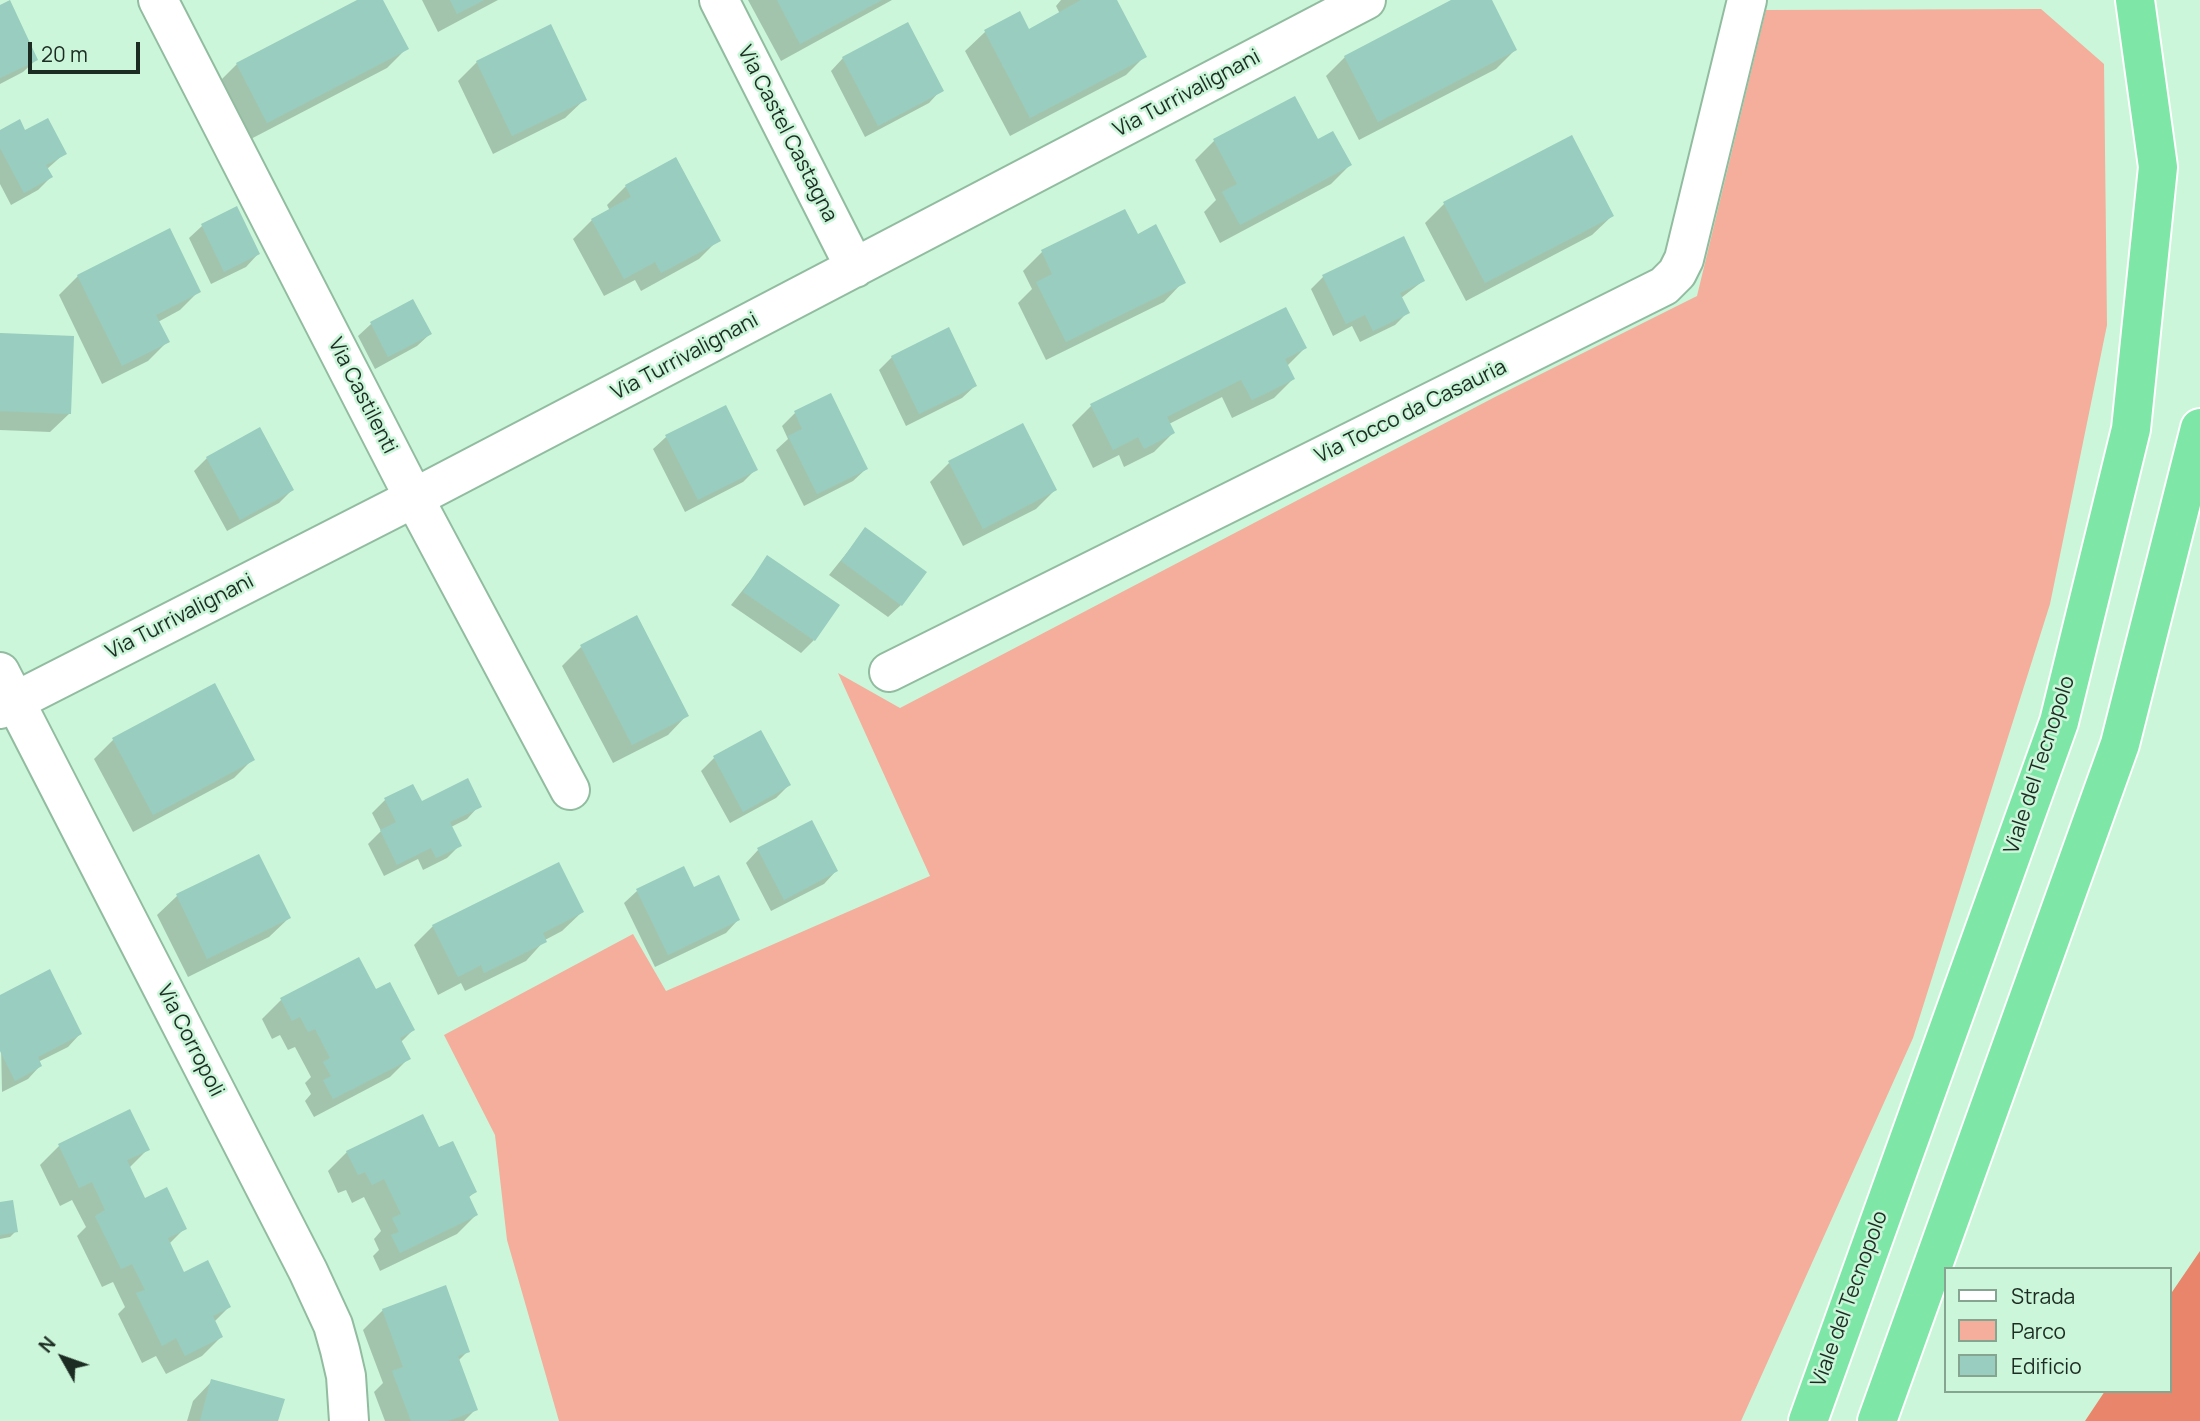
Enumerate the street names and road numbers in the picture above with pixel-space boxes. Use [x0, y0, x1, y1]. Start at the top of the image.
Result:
street label: Via Castel Castagna [732, 42, 842, 226]
street label: Via Turrivalignani [1109, 45, 1265, 143]
street label: Via Turrivalignani [607, 308, 763, 406]
street label: Via Castilenti [322, 334, 402, 458]
street label: Via Tocco da Casauria [1311, 355, 1511, 469]
street label: Via Turrivalignani [102, 569, 258, 665]
street label: Viale del Tecnopolo [1999, 673, 2081, 857]
street label: Via Corropoli [151, 981, 229, 1101]
street label: Viale del Tecnopolo [1806, 1207, 1894, 1391]

